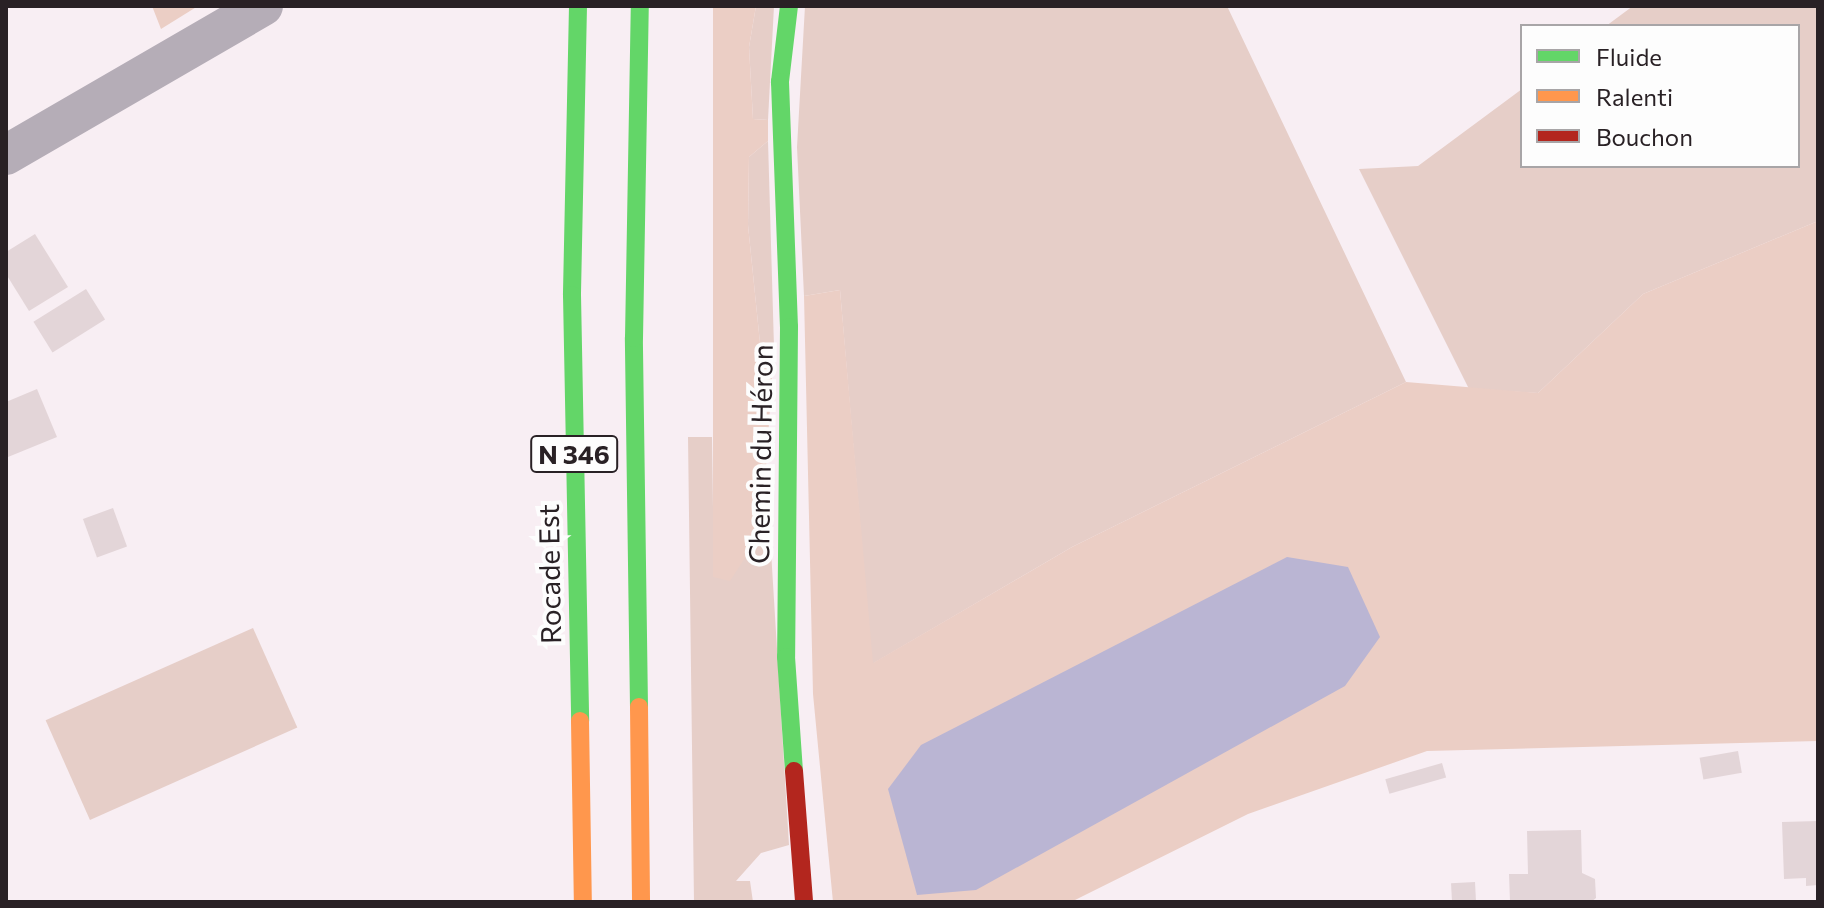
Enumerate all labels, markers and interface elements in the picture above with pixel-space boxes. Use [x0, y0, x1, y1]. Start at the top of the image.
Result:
legend [1520, 24, 1800, 168]
text: Fluide [1596, 42, 1662, 71]
text: Ralenti [1596, 82, 1673, 111]
text: Bouchon [1596, 122, 1693, 151]
street label: Chemin du Héron [741, 344, 779, 564]
road number: N 346 [530, 432, 618, 476]
street label: Rocade Est [531, 504, 567, 644]

